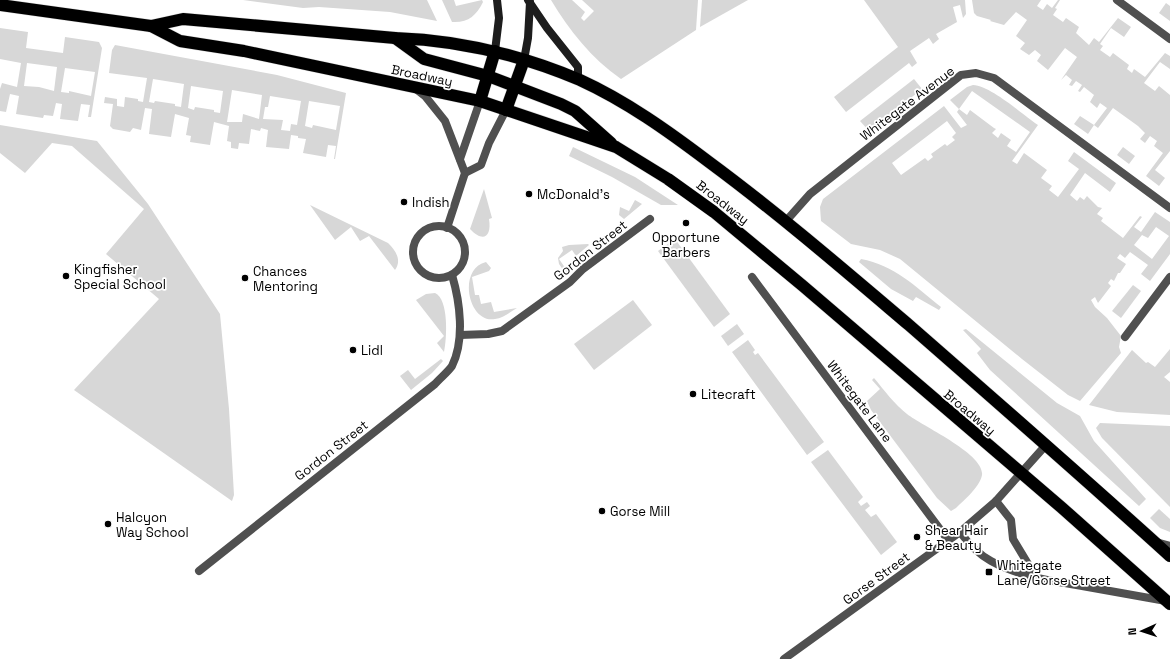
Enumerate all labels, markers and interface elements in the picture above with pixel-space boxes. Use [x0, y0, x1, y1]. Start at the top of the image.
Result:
street label: Broadway [390, 61, 454, 90]
street label: Whitegate Avenue [857, 62, 958, 144]
street label: Broadway [693, 176, 753, 228]
place label: McDonald's [537, 186, 610, 203]
marker: McDonald's [524, 189, 534, 199]
place label: Indish [412, 194, 450, 211]
marker: Indish [399, 197, 409, 207]
street label: Gordon Street [550, 216, 631, 284]
marker: Opportune Barbers [681, 218, 691, 228]
place label: Opportune Barbers [652, 229, 720, 261]
place label: Kingfisher Special School [74, 261, 166, 293]
place label: Chances Mentoring [253, 263, 318, 295]
marker: Kingfisher Special School [61, 271, 71, 281]
marker: Chances Mentoring [240, 273, 250, 283]
place label: Lidl [361, 342, 383, 359]
marker: Lidl [348, 345, 358, 355]
street label: Whitegate Lane [823, 357, 896, 446]
place label: Litecraft [701, 386, 756, 403]
street label: Broadway [940, 386, 999, 439]
marker: Litecraft [688, 389, 698, 399]
street label: Gordon Street [291, 416, 372, 484]
place label: Gorse Mill [610, 503, 670, 520]
marker: Gorse Mill [597, 506, 607, 516]
place label: Halcyon Way School [116, 509, 189, 541]
marker: Halcyon Way School [103, 519, 113, 529]
place label: Shear Hair & Beauty [925, 522, 989, 554]
marker: Shear Hair & Beauty [912, 532, 922, 542]
street label: Gorse Street [839, 548, 913, 608]
place label: Whitegate Lane/Gorse Street [997, 557, 1111, 589]
marker: Whitegate Lane/Gorse Street [984, 567, 994, 577]
north arrow [1122, 611, 1162, 651]
text: N [1125, 627, 1139, 636]

